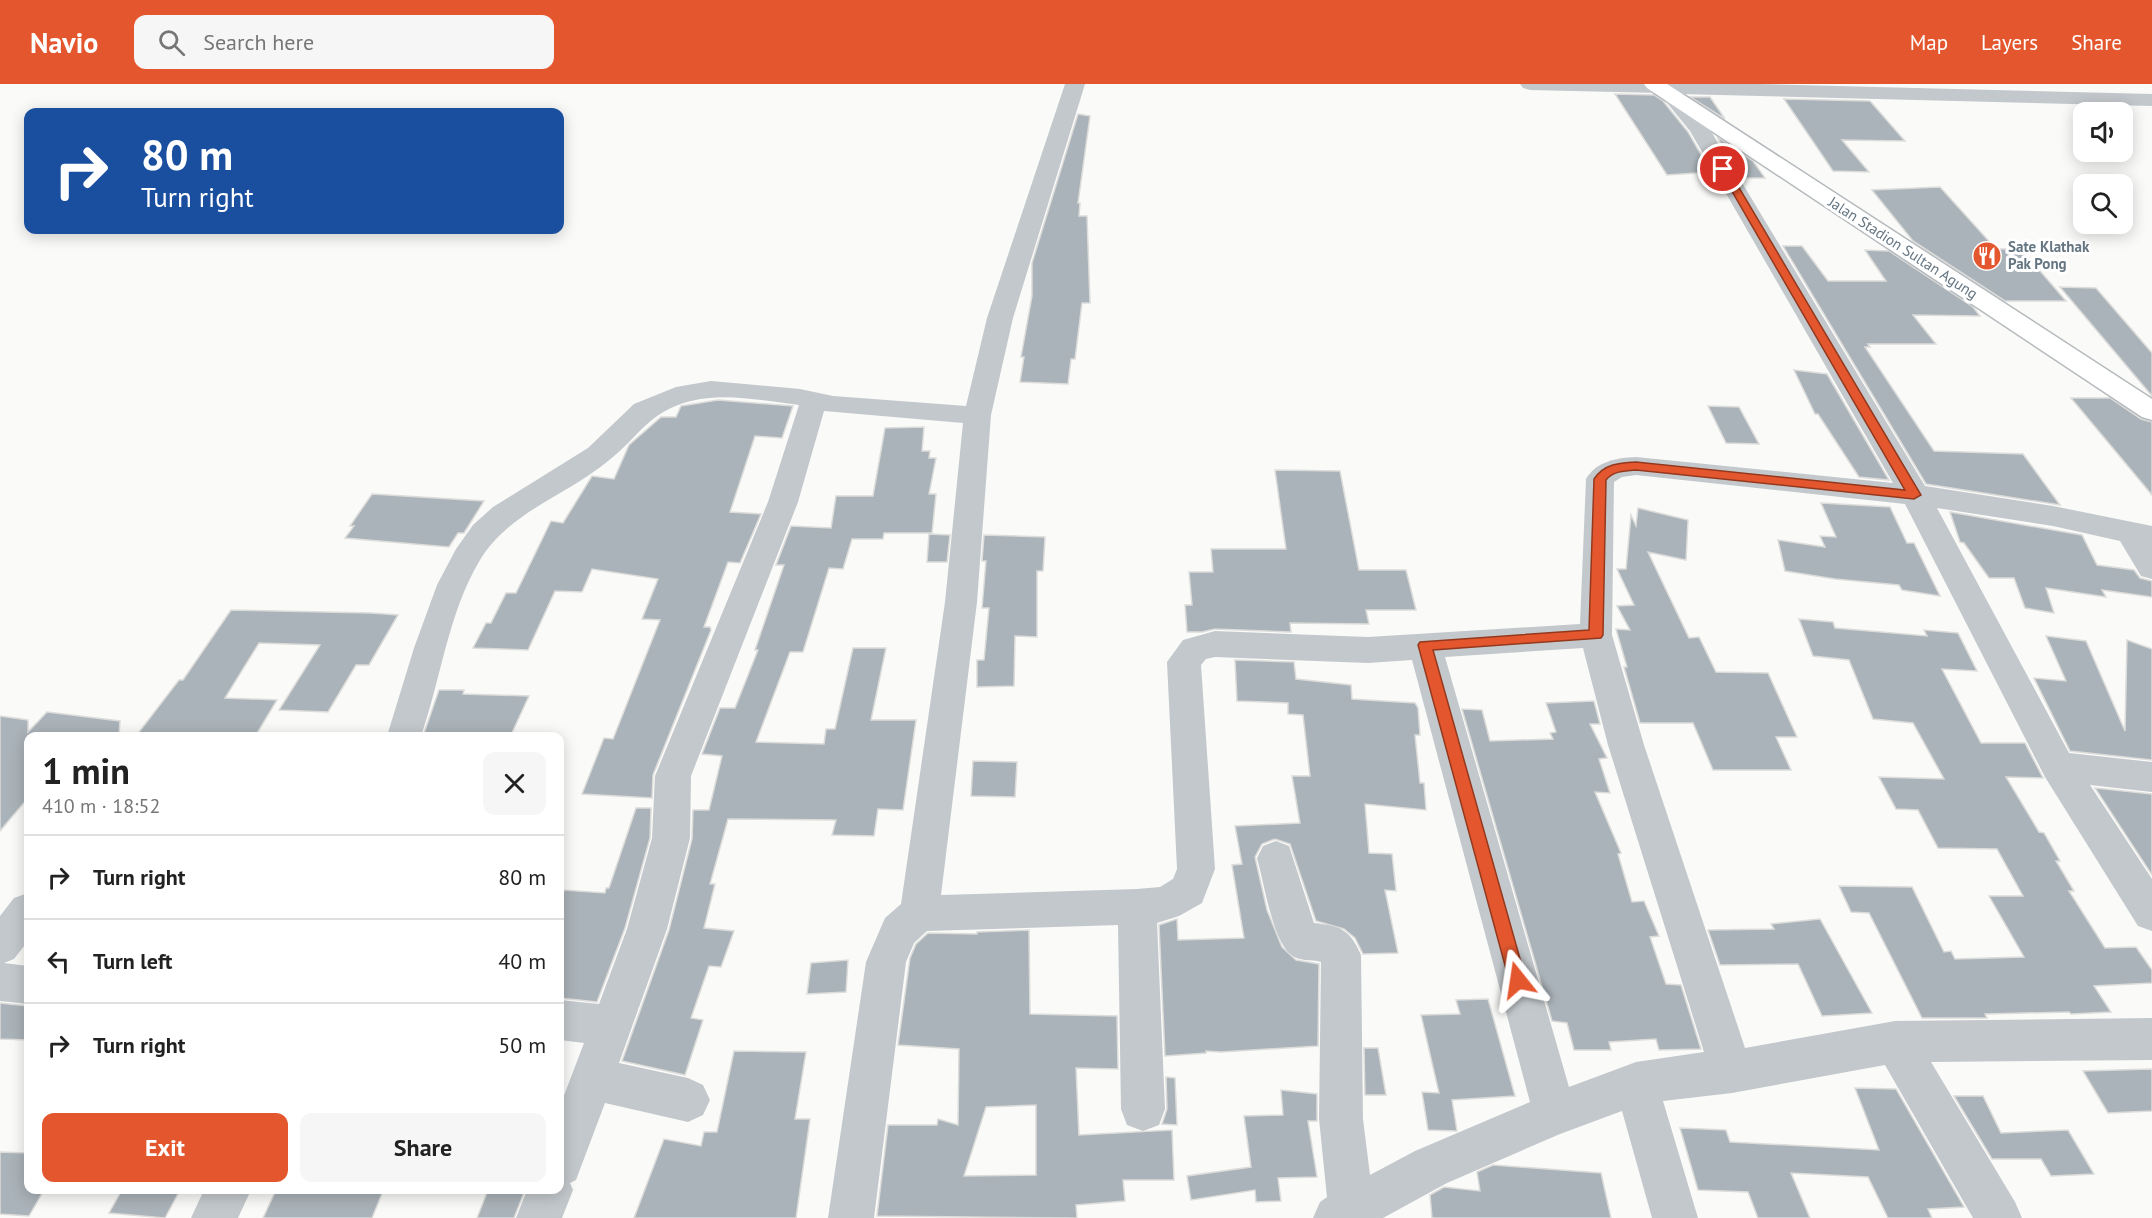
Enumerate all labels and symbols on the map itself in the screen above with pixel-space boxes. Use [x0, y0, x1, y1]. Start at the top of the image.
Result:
pin [1697, 143, 1748, 194]
street label: Jalan Stadion Sultan Agung [1824, 192, 1982, 303]
place label: Sate Klathak Pak Pong [2008, 237, 2090, 273]
restaurant icon: Sate Klathak Pak Pong [1971, 240, 2003, 272]
position arrow [1486, 948, 1550, 1012]

